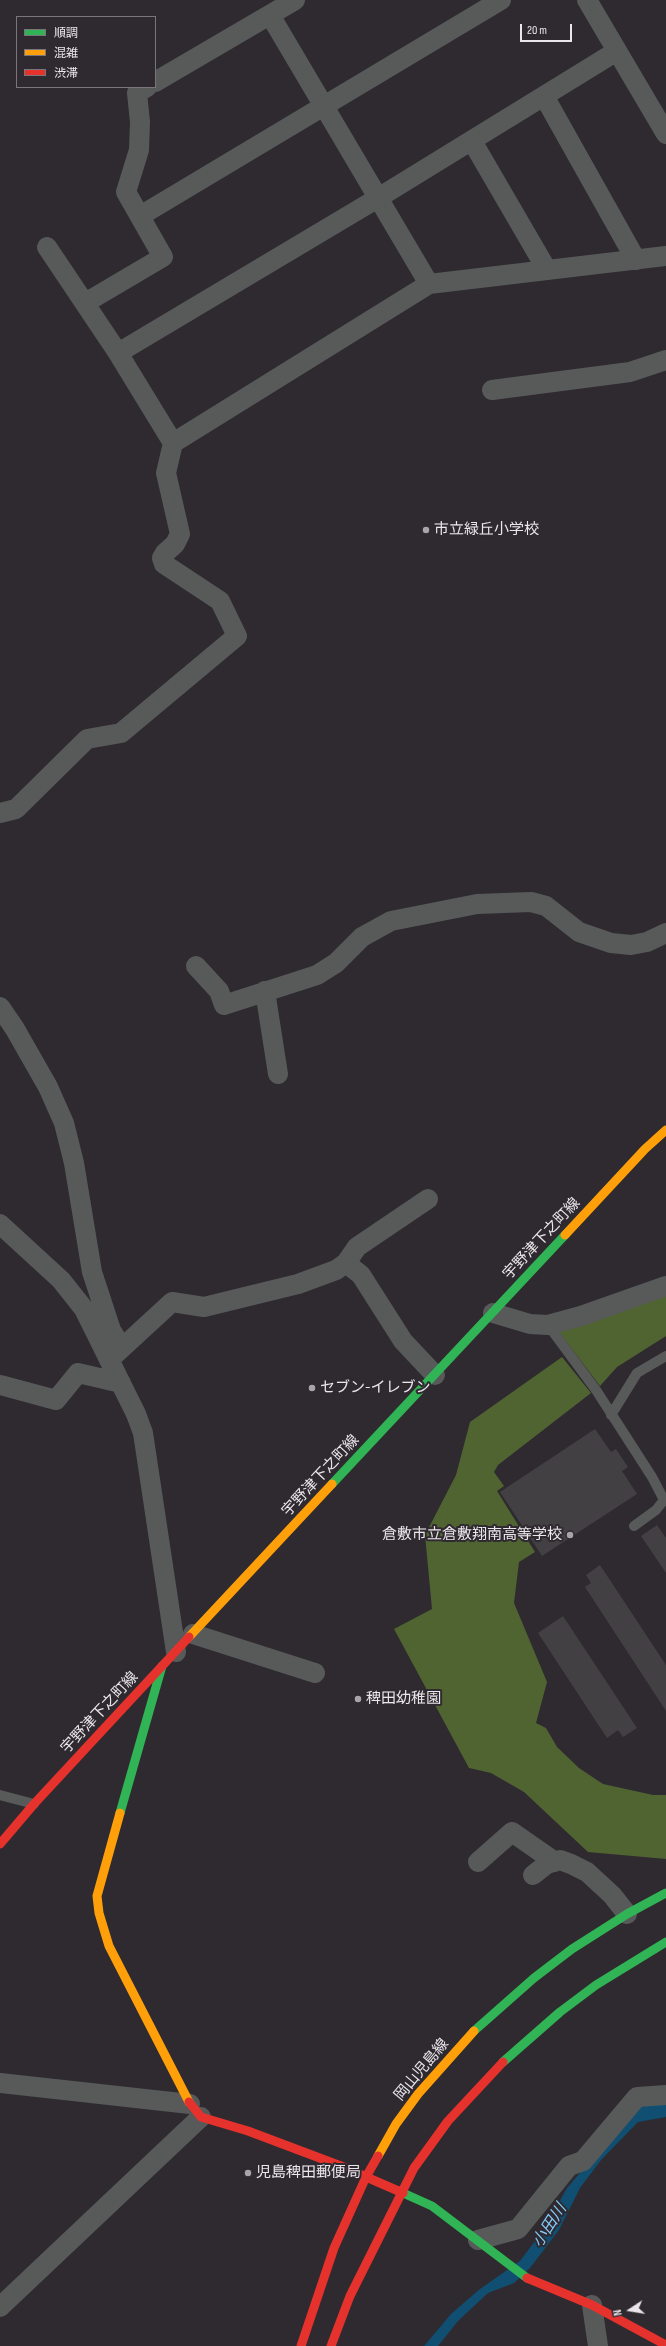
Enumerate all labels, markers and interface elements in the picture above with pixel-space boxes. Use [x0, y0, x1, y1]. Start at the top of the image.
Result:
legend [16, 16, 156, 88]
scale bar [522, 16, 574, 42]
text: 20 m [527, 23, 547, 38]
text: 順調 [54, 26, 78, 41]
text: 混雑 [54, 46, 78, 61]
text: 渋滞 [54, 66, 78, 81]
place label: 市立緑丘小学校 [434, 521, 539, 539]
marker: 市立緑丘小学校 [421, 525, 431, 535]
street label: 宇野津下之町線 [500, 1194, 584, 1284]
place label: セブン-イレブン [320, 1379, 431, 1397]
marker: セブン-イレブン [307, 1383, 317, 1393]
street label: 宇野津下之町線 [279, 1431, 363, 1521]
place label: 倉敷市立倉敷翔南高等学校 [382, 1526, 562, 1544]
marker: 倉敷市立倉敷翔南高等学校 [565, 1530, 575, 1540]
street label: 宇野津下之町線 [58, 1668, 142, 1758]
place label: 稗田幼稚園 [366, 1690, 441, 1708]
marker: 稗田幼稚園 [353, 1694, 363, 1704]
street label: 岡山児島線 [391, 2035, 453, 2105]
place label: 児島稗田郵便局 [256, 2164, 361, 2182]
marker: 児島稗田郵便局 [243, 2168, 253, 2178]
water label: 小田川 [529, 2201, 571, 2251]
north arrow [610, 2290, 650, 2330]
text: N [611, 2308, 625, 2317]

